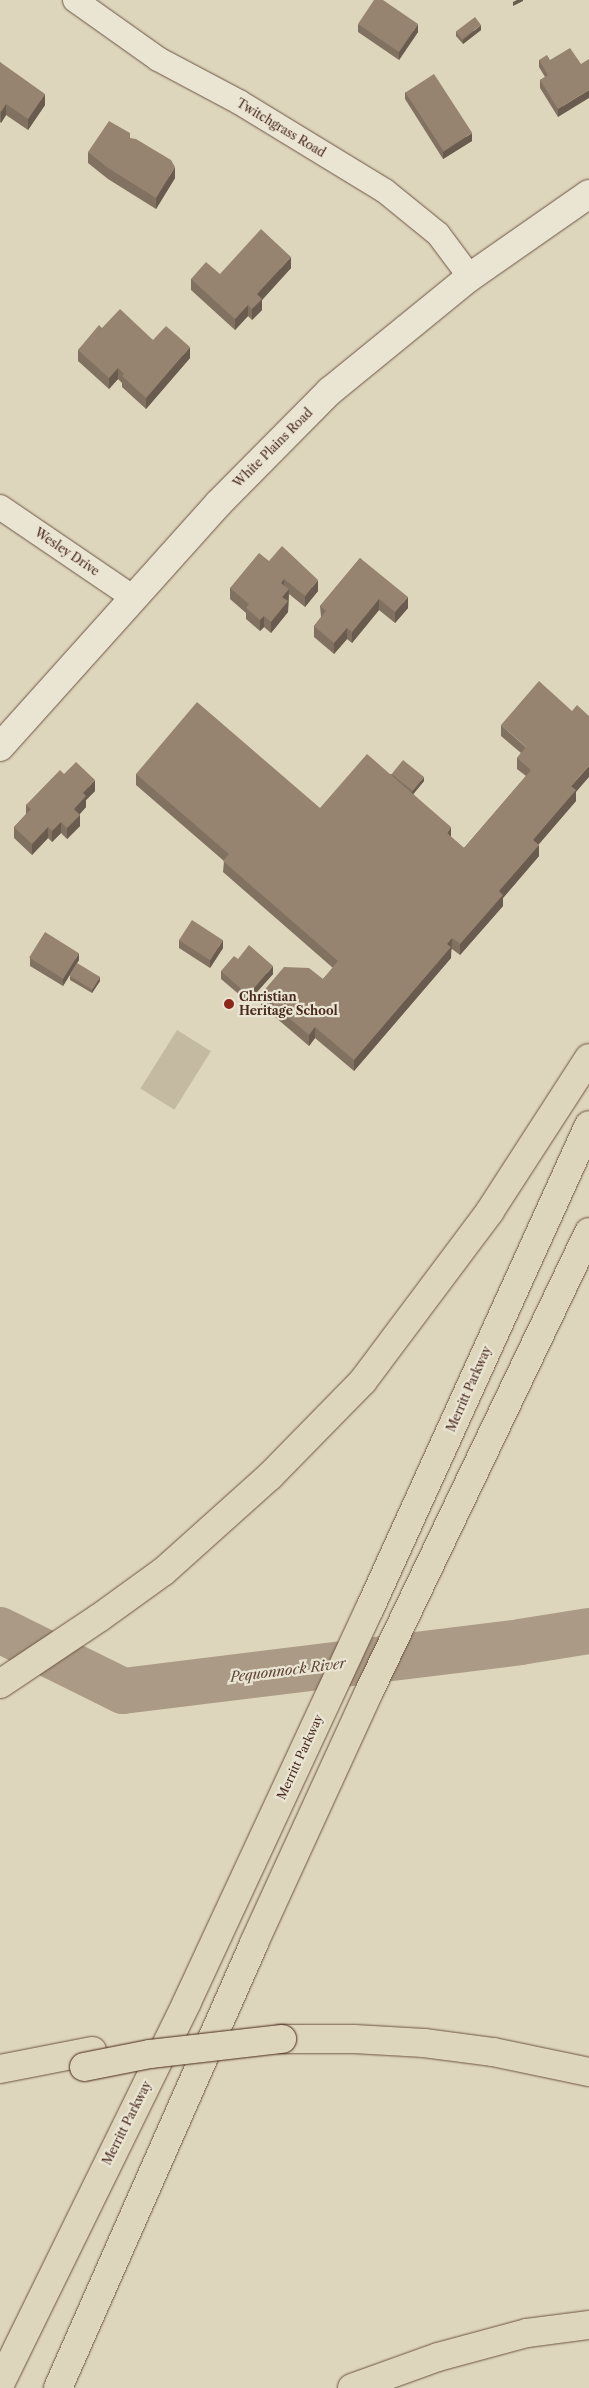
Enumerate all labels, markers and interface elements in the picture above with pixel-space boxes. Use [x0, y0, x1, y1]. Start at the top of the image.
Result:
street label: Twitchgrass Road [234, 96, 328, 160]
street label: White Plains Road [230, 405, 316, 491]
street label: Wesley Drive [32, 525, 102, 579]
place label: Christian Heritage School [239, 990, 338, 1018]
marker: Christian Heritage School [223, 998, 235, 1010]
street label: Merritt Parkway [444, 1344, 494, 1434]
water label: Pequonnock River [229, 1655, 347, 1685]
street label: Merritt Parkway [274, 1712, 326, 1802]
street label: Merritt Parkway [100, 2079, 154, 2167]

